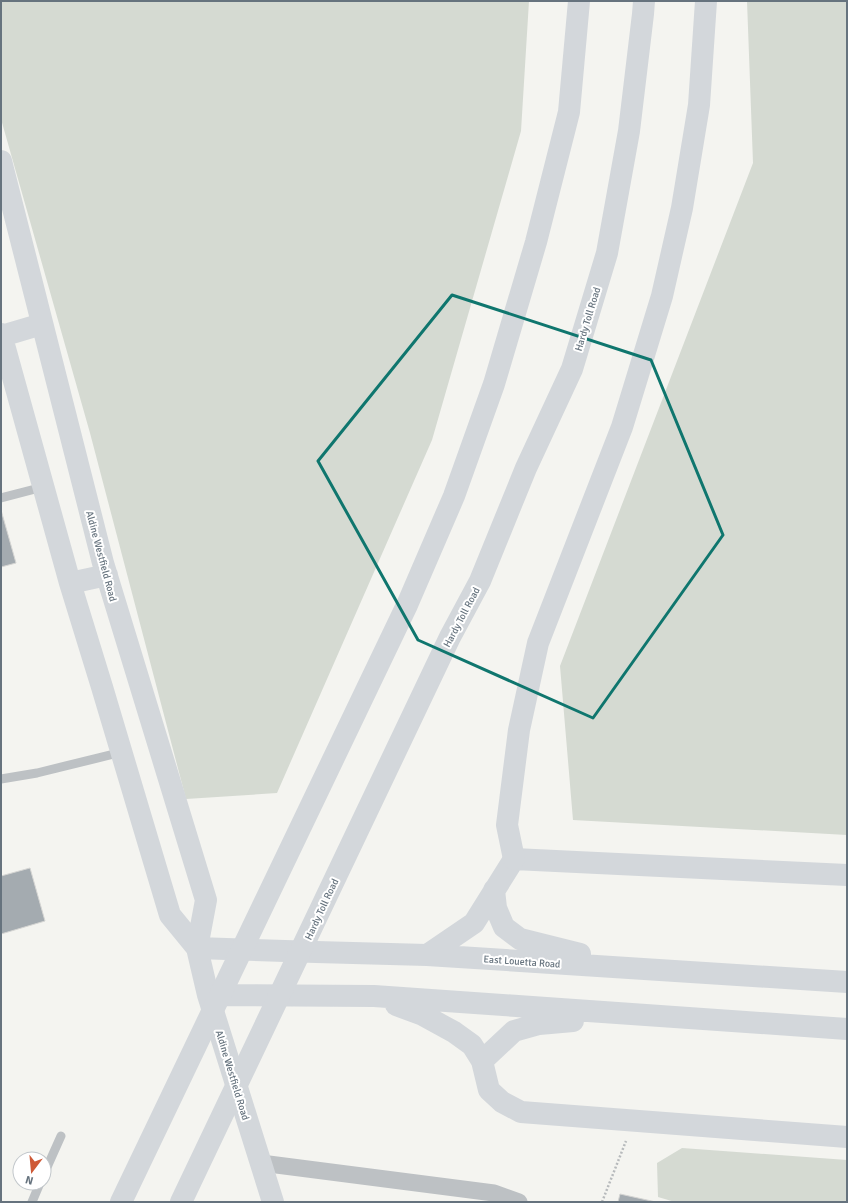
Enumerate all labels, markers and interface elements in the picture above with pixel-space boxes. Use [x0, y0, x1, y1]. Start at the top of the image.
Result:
street label: Hardy Toll Road [573, 286, 603, 353]
street label: Aldine Westfield Road [83, 510, 119, 603]
street label: Hardy Toll Road [441, 585, 483, 650]
street label: Hardy Toll Road [302, 877, 341, 942]
street label: East Louetta Road [483, 953, 561, 971]
street label: Aldine Westfield Road [213, 1029, 251, 1122]
north arrow [12, 1151, 52, 1191]
text: N [24, 1173, 35, 1187]

